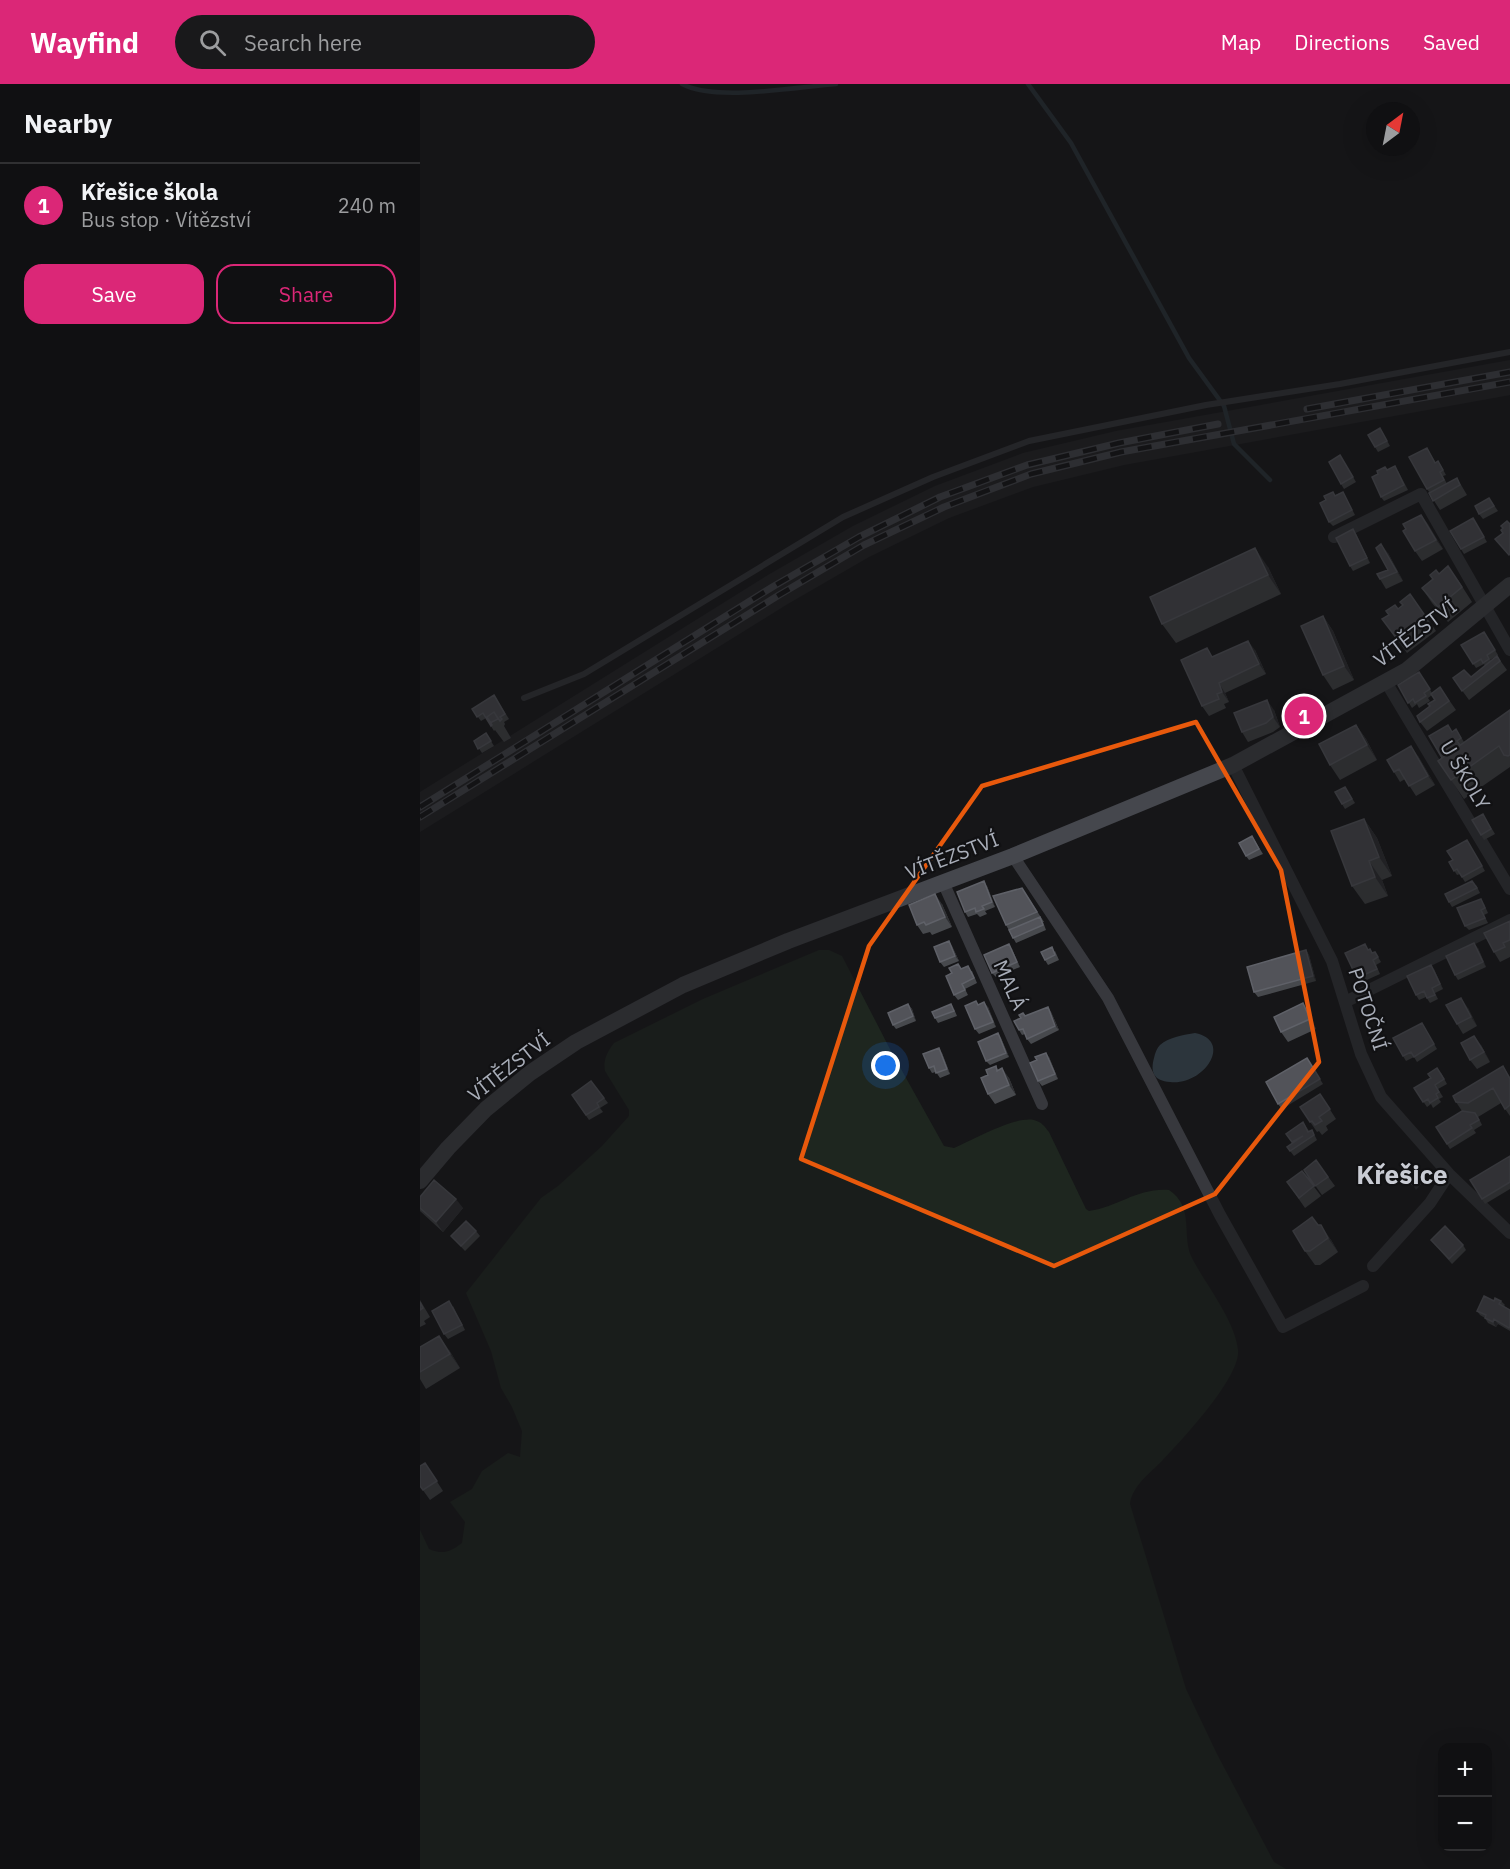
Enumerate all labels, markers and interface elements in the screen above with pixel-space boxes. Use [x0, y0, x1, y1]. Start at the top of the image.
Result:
search box [175, 15, 595, 69]
text: Wayfind [30, 24, 139, 61]
icon: search [196, 26, 229, 59]
text: Search here [244, 28, 362, 57]
text: Map [1221, 28, 1261, 56]
text: Directions [1294, 28, 1390, 56]
text: Saved [1423, 28, 1480, 56]
north arrow [1366, 102, 1420, 156]
text: Nearby [24, 106, 112, 140]
text: Křešice škola [81, 177, 218, 206]
text: 1 [38, 192, 50, 219]
text: 240 m [338, 192, 396, 219]
text: Bus stop · Vítězství [81, 206, 251, 233]
button: Save [24, 264, 204, 324]
button: Share [216, 264, 396, 324]
street label: VÍTĚZSTVÍ [1368, 592, 1462, 673]
pin: 1 [1284, 694, 1324, 738]
street label: U ŠKOLY [1434, 735, 1497, 815]
street label: VÍTĚZSTVÍ [901, 825, 1002, 886]
street label: MALÁ [987, 955, 1033, 1014]
street label: POTOČNÍ [1342, 964, 1395, 1054]
street label: VÍTĚZSTVÍ [462, 1026, 556, 1107]
your location [871, 1051, 900, 1080]
district label: Křešice [1356, 1157, 1448, 1191]
map controls [1438, 1743, 1492, 1851]
button: + [1438, 1743, 1492, 1797]
button: − [1438, 1797, 1492, 1851]

